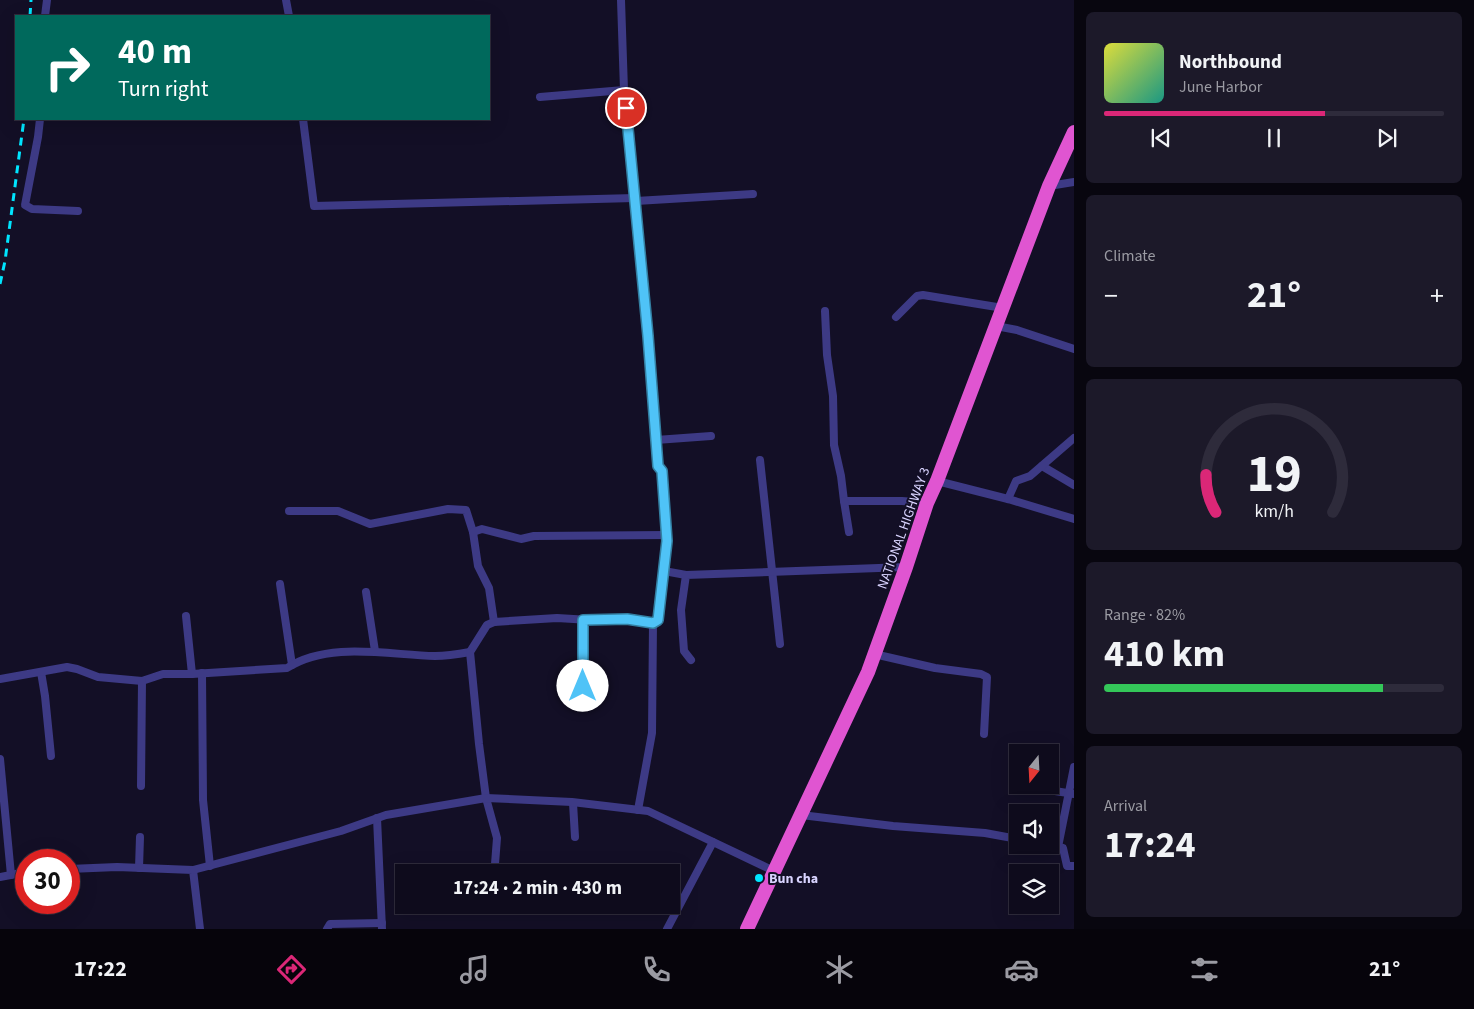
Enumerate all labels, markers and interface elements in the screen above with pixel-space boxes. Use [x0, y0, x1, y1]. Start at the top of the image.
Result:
text: 40 m [118, 27, 192, 77]
icon: right [35, 35, 100, 100]
text: Northbound [1179, 49, 1282, 76]
text: Turn right [118, 73, 208, 105]
text: June Harbor [1179, 76, 1262, 98]
pin [605, 87, 647, 129]
icon: arrive [612, 94, 640, 122]
icon: previous [1147, 124, 1175, 152]
icon: pause [1260, 124, 1288, 152]
icon: next [1373, 124, 1401, 152]
text: Climate [1104, 245, 1155, 267]
text: 21° [1247, 268, 1301, 322]
text: − [1104, 276, 1118, 316]
text: + [1430, 276, 1444, 316]
text: 19 [1247, 438, 1301, 512]
street label: NATIONAL HIGHWAY 3 [873, 465, 935, 592]
text: km/h [1254, 499, 1294, 524]
text: Range · 82% [1104, 604, 1185, 626]
text: 410 km [1104, 627, 1225, 681]
position arrow [556, 659, 608, 711]
north arrow [1009, 744, 1059, 794]
map controls [1009, 744, 1059, 914]
text: Arrival [1104, 795, 1147, 817]
button: sound [1009, 804, 1059, 854]
text: 17:24 [1104, 818, 1196, 872]
speed limit sign: 30 [15, 849, 80, 914]
button: layers [1009, 864, 1059, 914]
place label: Bun cha [769, 869, 818, 889]
marker: Bun cha [753, 872, 765, 884]
text: 17:24 · 2 min · 430 m [453, 875, 622, 902]
icon: directions [274, 952, 309, 987]
icon: music [457, 952, 492, 987]
icon: phone [639, 952, 674, 987]
icon: climate [822, 952, 857, 987]
icon: car [1004, 952, 1039, 987]
icon: filters [1187, 952, 1222, 987]
text: 17:22 [74, 953, 127, 985]
text: 21° [1369, 953, 1400, 985]

